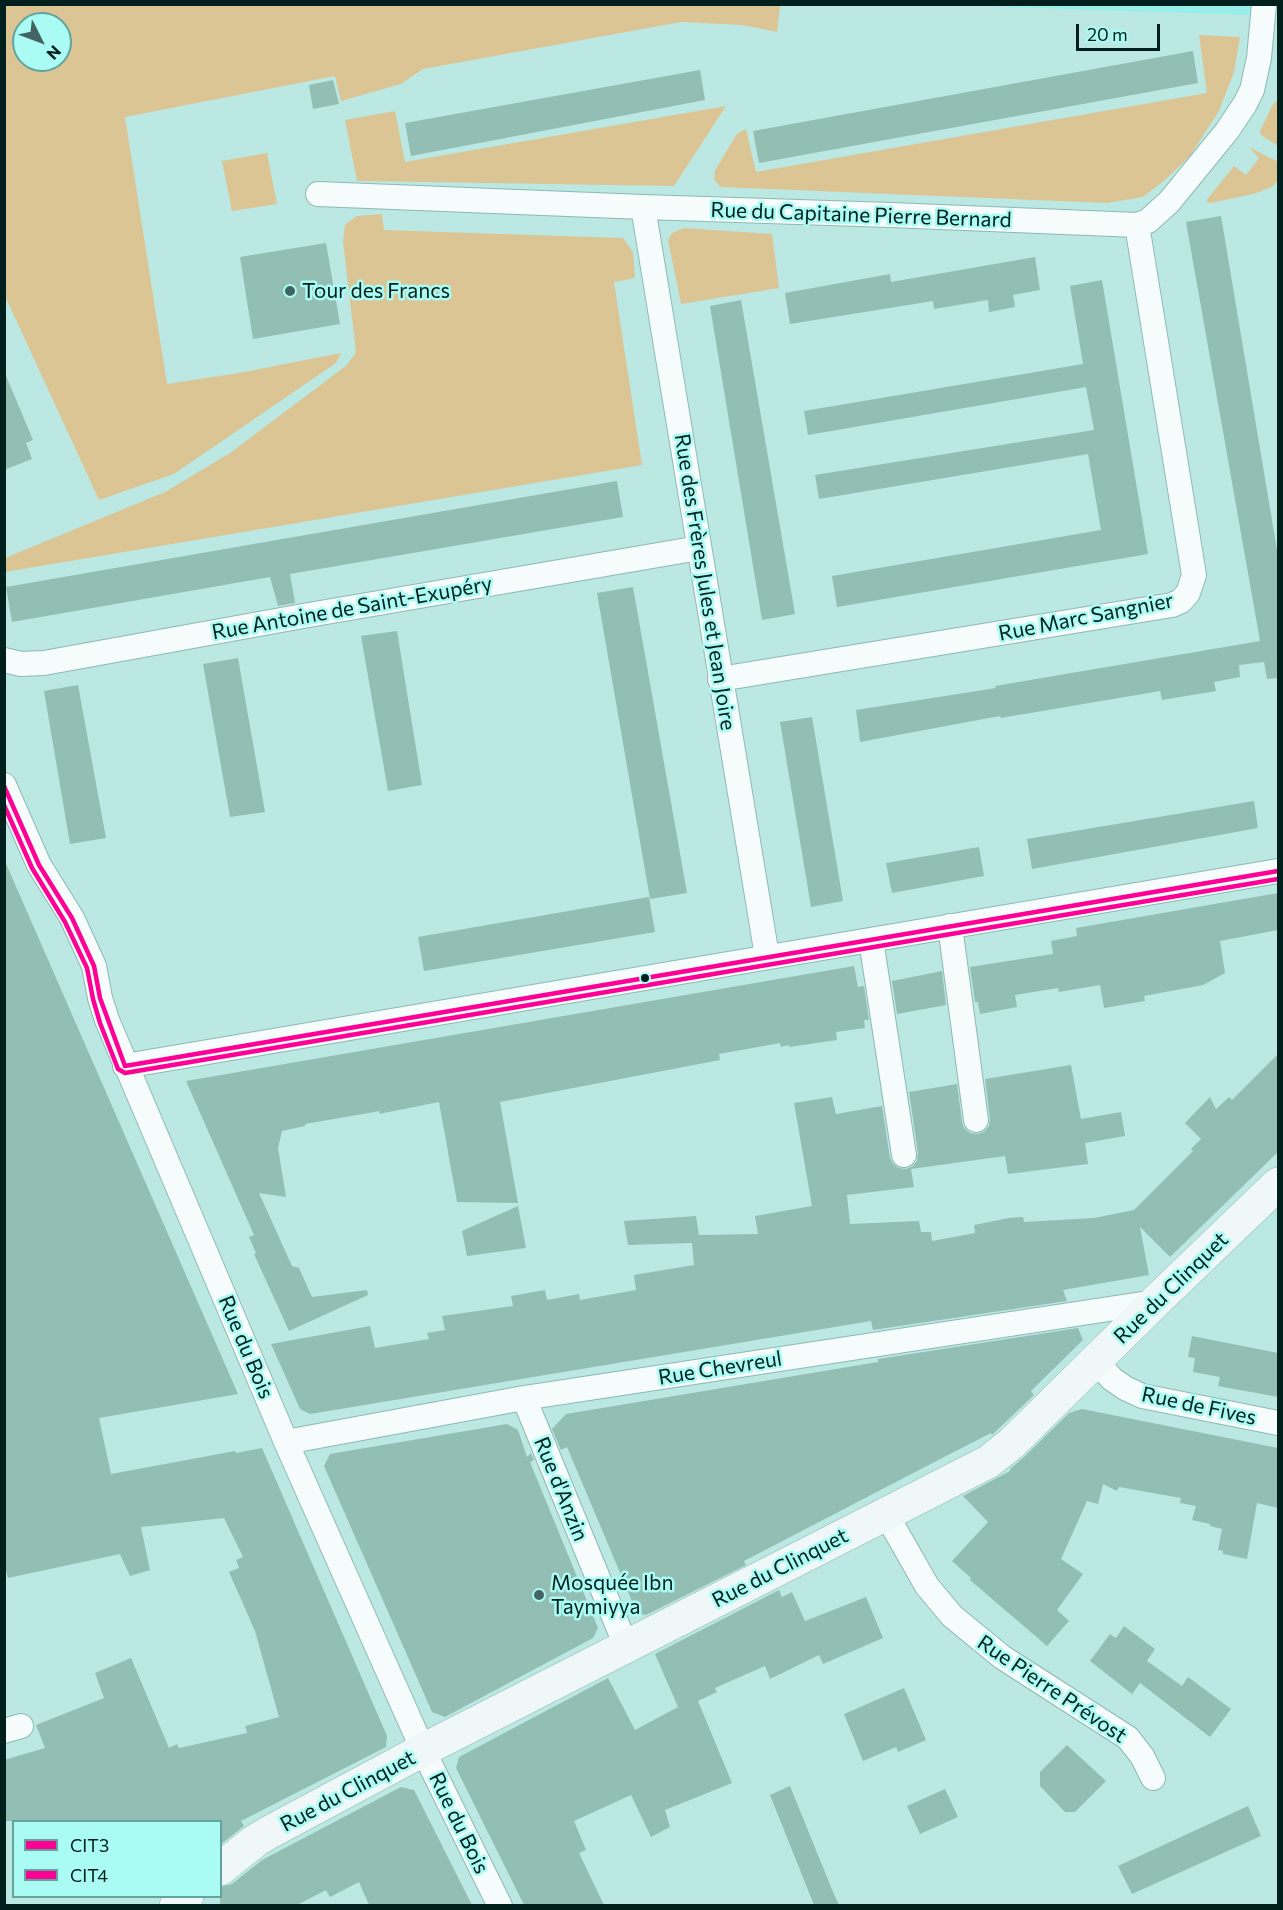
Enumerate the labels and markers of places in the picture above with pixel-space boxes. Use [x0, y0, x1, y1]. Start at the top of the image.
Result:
place label: Tour des Francs [302, 278, 450, 304]
marker: Tour des Francs [283, 284, 297, 298]
unlabelled marker [639, 972, 651, 984]
place label: Mosquée Ibn Taymiyya [551, 1570, 673, 1620]
marker: Mosquée Ibn Taymiyya [532, 1588, 546, 1602]

